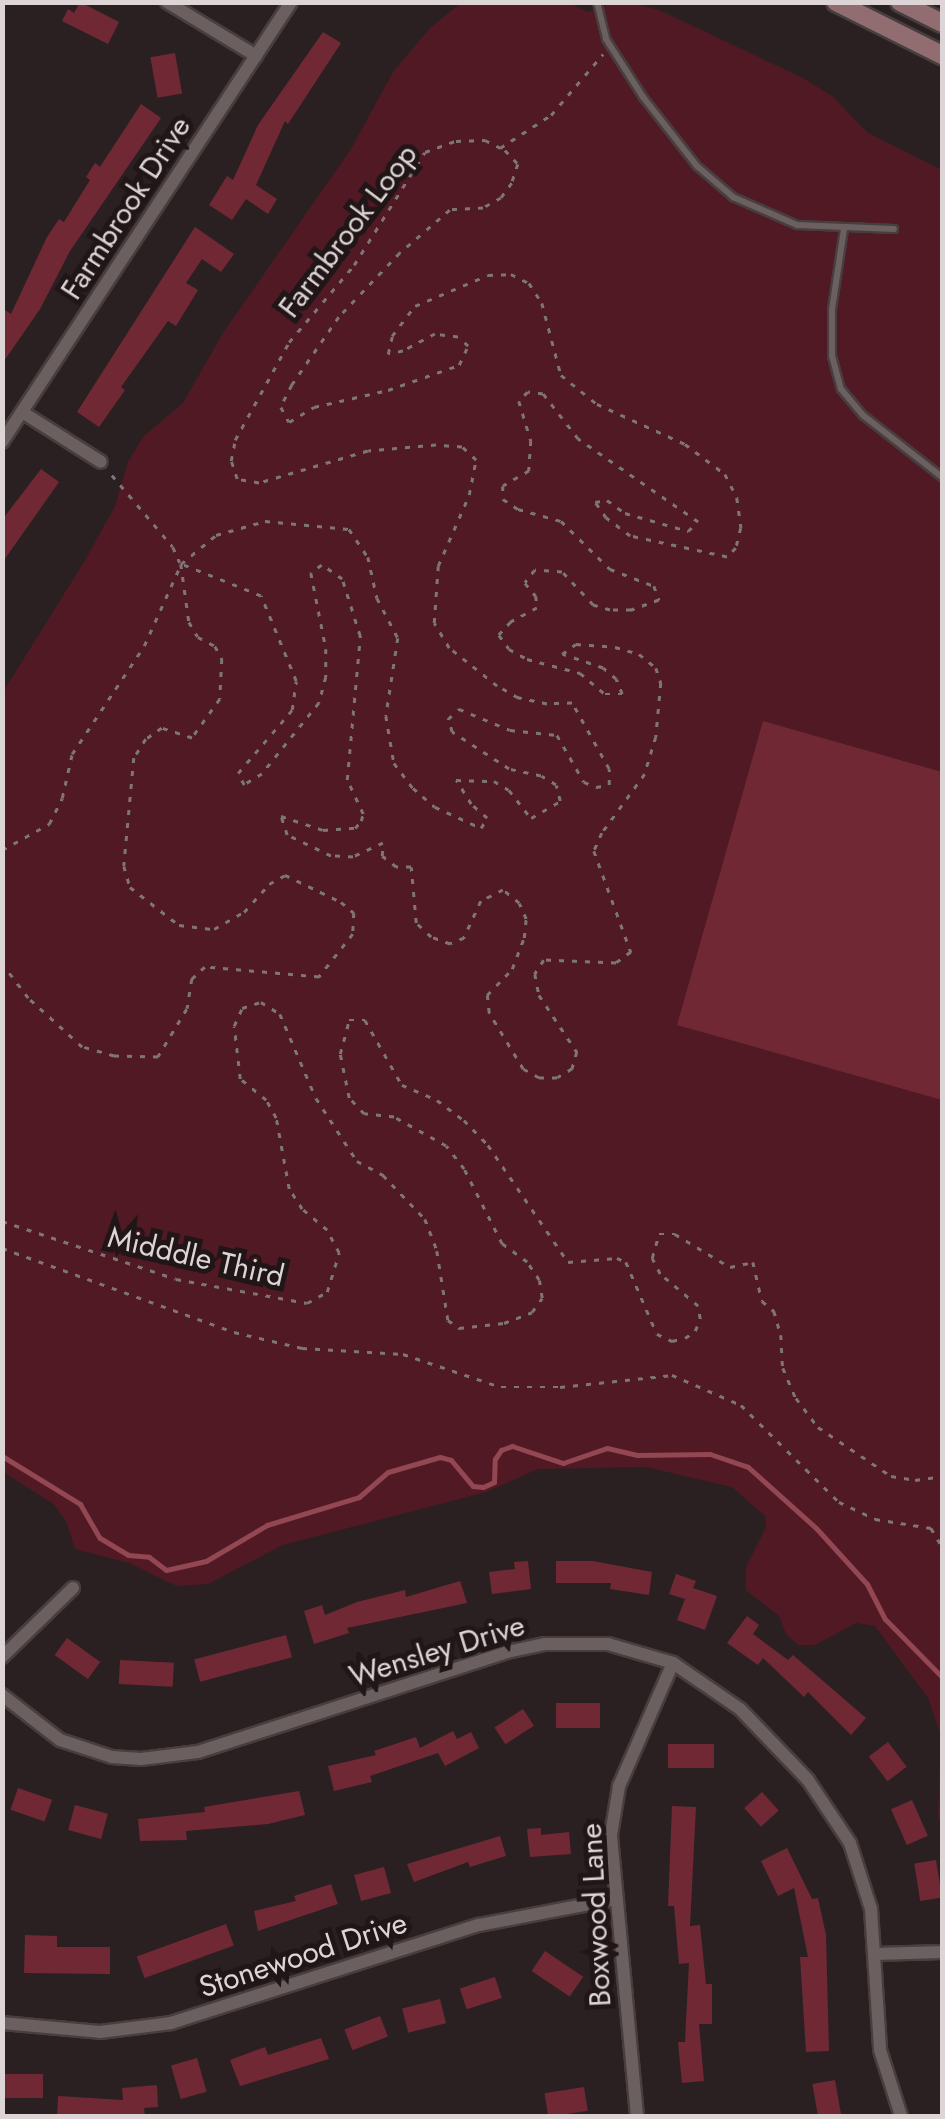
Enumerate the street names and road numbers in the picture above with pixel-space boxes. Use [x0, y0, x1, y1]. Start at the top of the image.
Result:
street label: Farmbrook Drive [53, 110, 199, 306]
street label: Farmbrook Loop [271, 137, 425, 325]
street label: Midddle Third [104, 1219, 288, 1295]
street label: Wensley Drive [345, 1607, 529, 1695]
street label: Boxwood Lane [573, 1822, 619, 2008]
street label: Stonewood Drive [195, 1904, 411, 2006]

